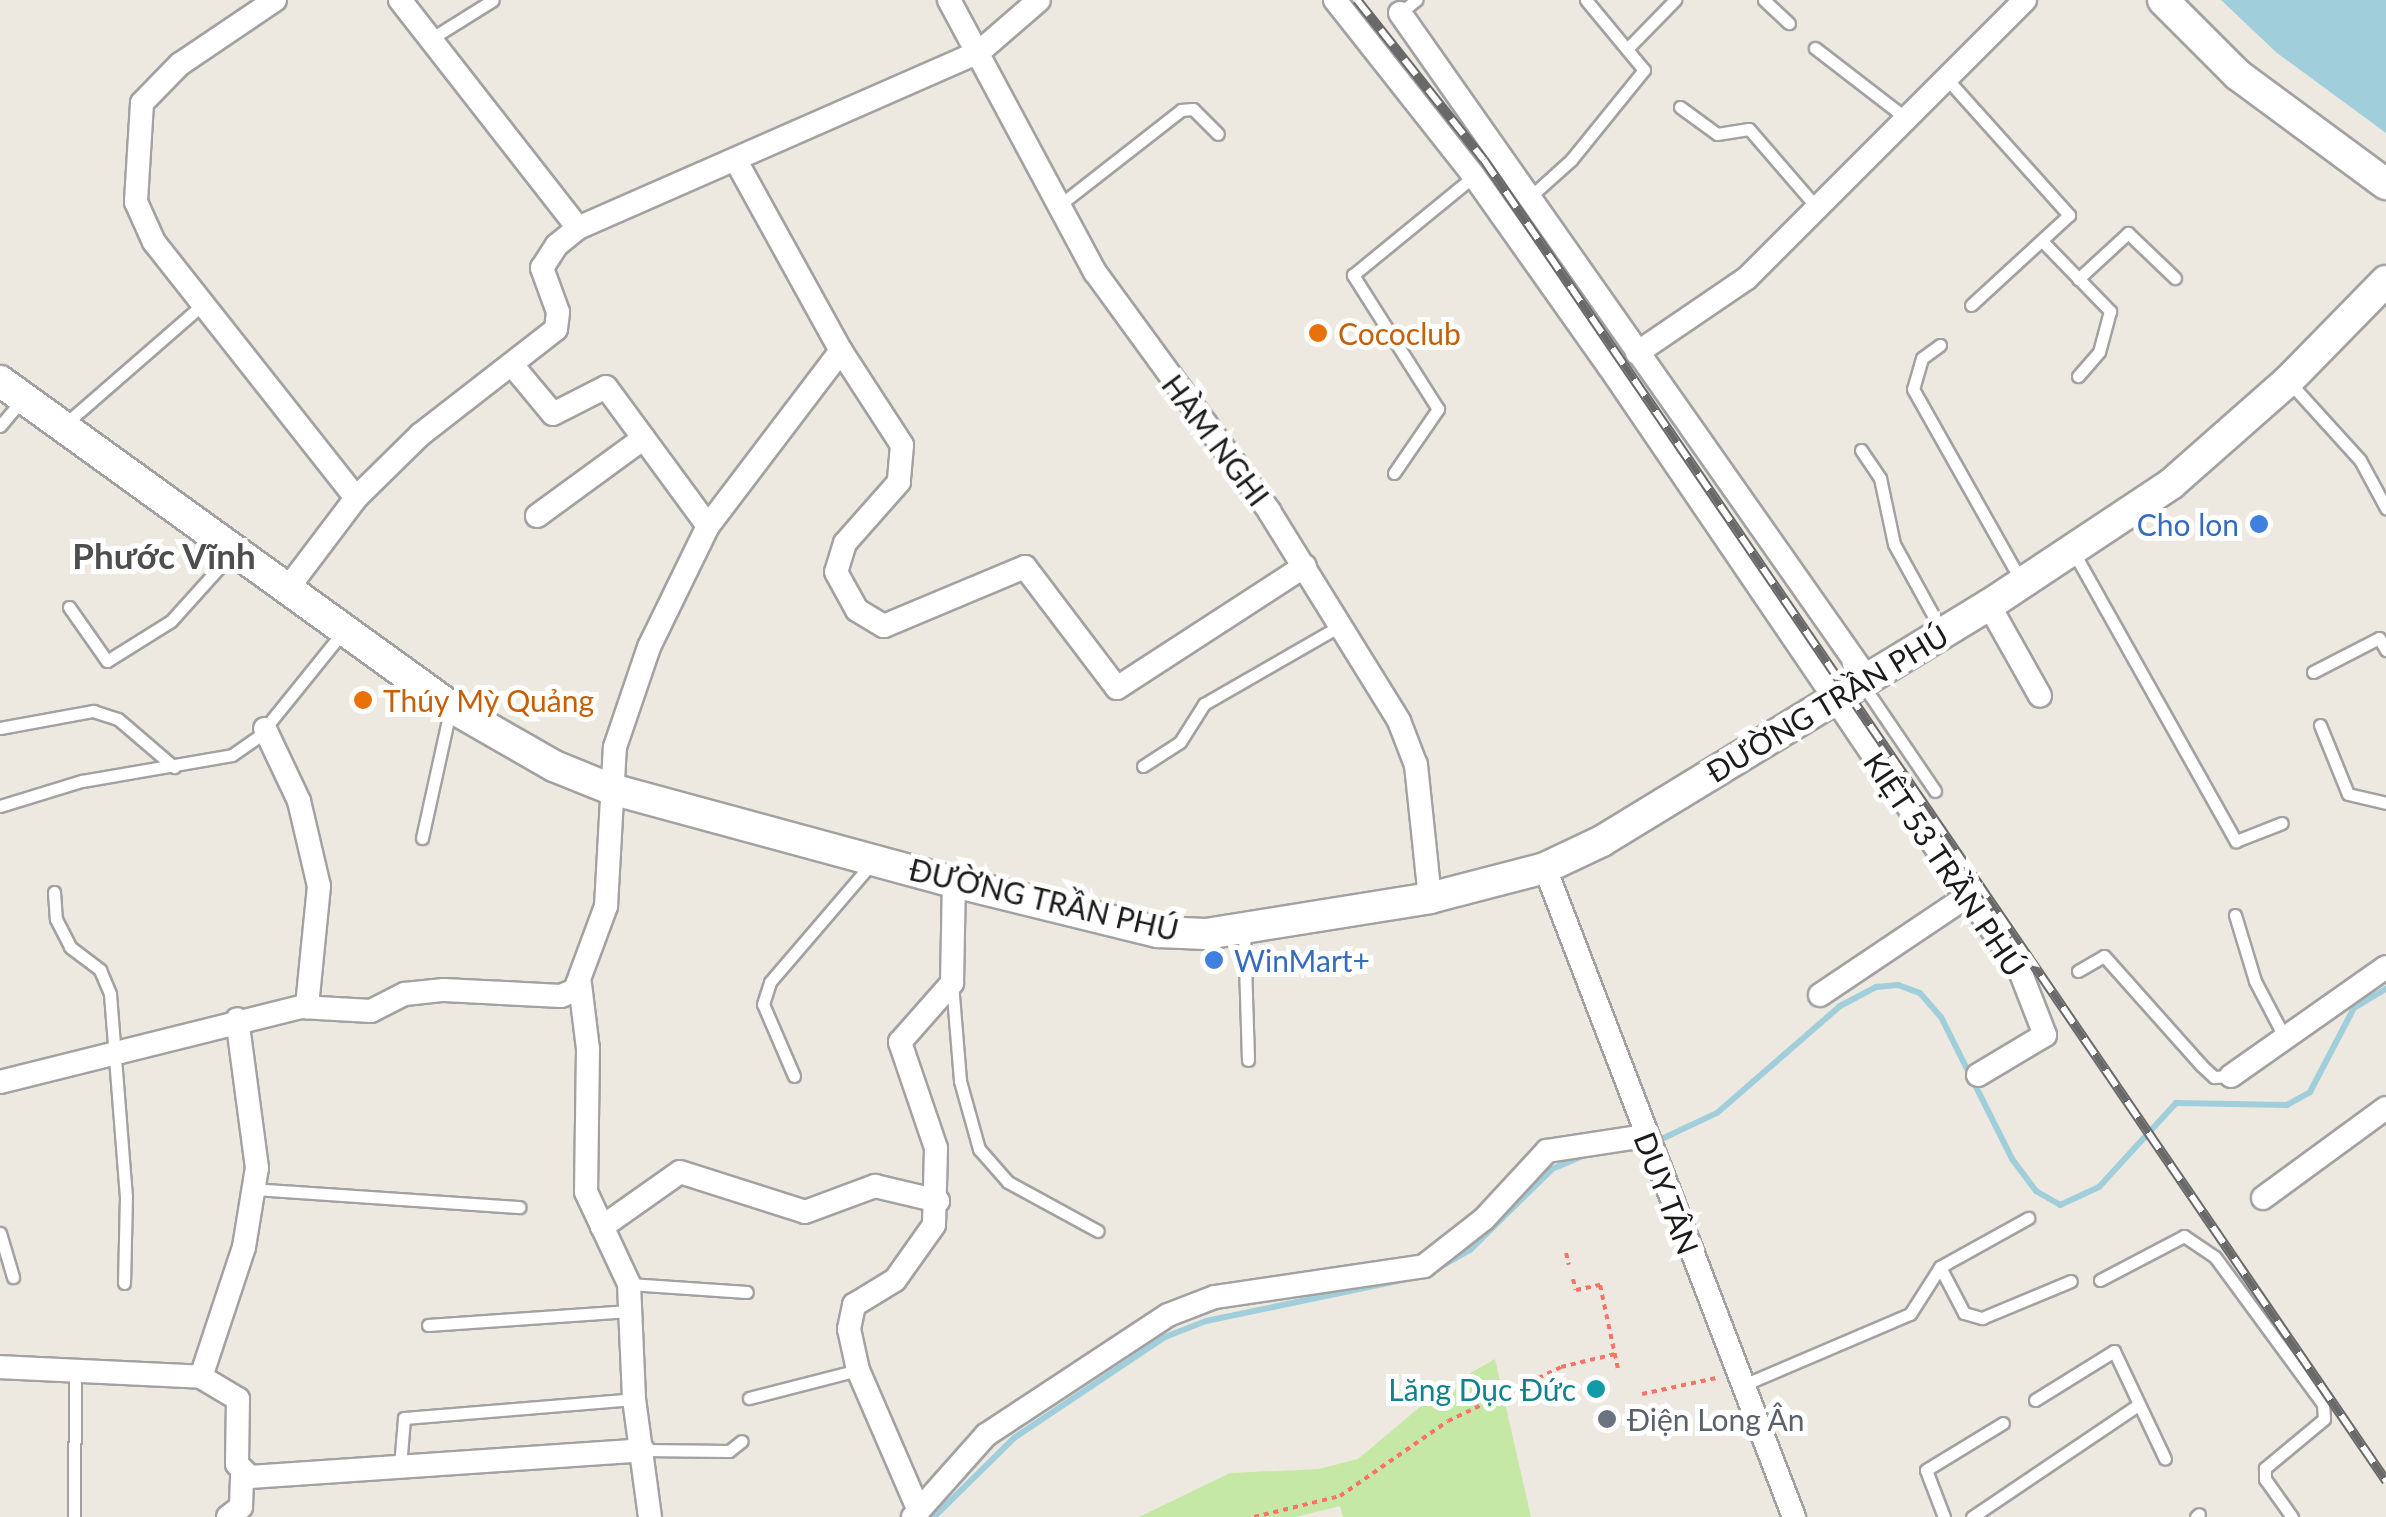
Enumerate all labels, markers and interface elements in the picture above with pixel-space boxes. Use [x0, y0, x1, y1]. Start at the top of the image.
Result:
place label: Cococlub [1338, 315, 1461, 351]
marker: Cococlub [1307, 322, 1329, 344]
street label: HÀM NGHI [1155, 367, 1277, 513]
place label: Cho lon [2137, 506, 2239, 542]
marker: Cho lon [2248, 513, 2270, 535]
district label: Phước Vĩnh [72, 534, 256, 576]
street label: ĐƯỜNG TRẦN PHÚ [1699, 616, 1955, 790]
place label: Thúy Mỳ Quảng [383, 682, 595, 718]
marker: Thúy Mỳ Quảng [352, 689, 374, 711]
street label: KIỆT 53 TRẦN PHÚ [1856, 745, 2034, 983]
street label: ĐƯỜNG TRẦN PHÚ [905, 850, 1183, 948]
place label: WinMart+ [1234, 942, 1370, 978]
marker: WinMart+ [1203, 949, 1225, 971]
street label: DUY TÂN [1627, 1126, 1707, 1260]
place label: Lăng Dục Đức [1388, 1371, 1576, 1407]
marker: Lăng Dục Đức [1585, 1378, 1607, 1400]
place label: Điện Long Ân [1627, 1401, 1806, 1437]
marker: Điện Long Ân [1596, 1408, 1618, 1430]

